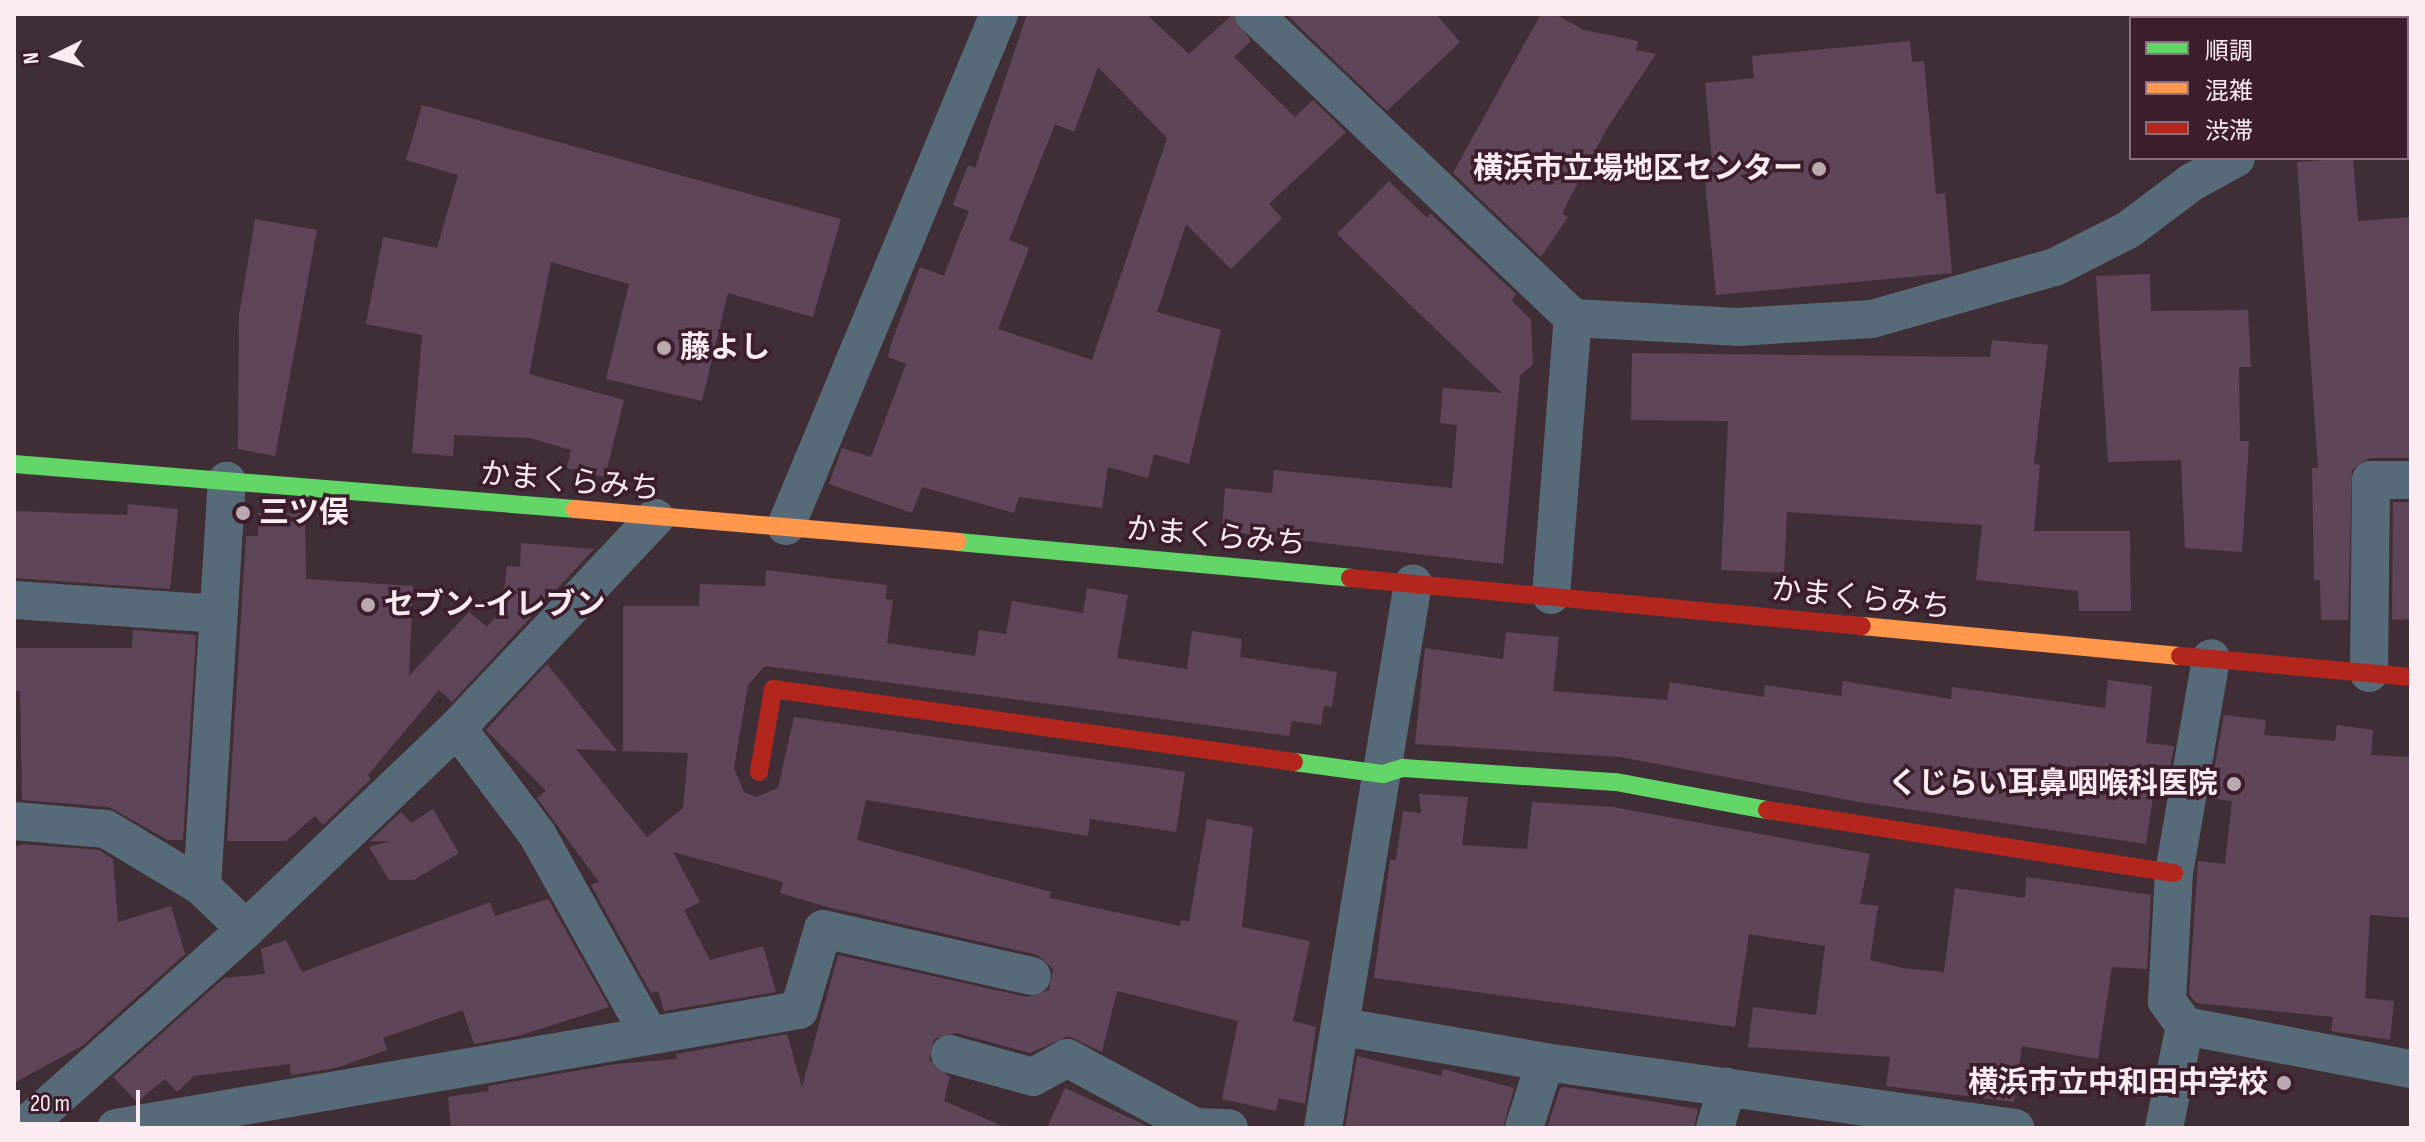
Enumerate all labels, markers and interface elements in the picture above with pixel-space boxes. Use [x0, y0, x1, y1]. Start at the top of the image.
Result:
north arrow [16, 16, 96, 96]
legend [2129, 16, 2409, 160]
text: 順調 [2205, 37, 2253, 66]
text: N [18, 51, 46, 65]
text: 混雑 [2205, 77, 2253, 106]
text: 渋滞 [2205, 117, 2253, 146]
place label: 横浜市立場地区センター [1473, 151, 1803, 187]
marker: 横浜市立場地区センター [1810, 160, 1828, 178]
place label: 藤よし [680, 330, 770, 366]
marker: 藤よし [655, 339, 673, 357]
street label: かまくらみち [479, 456, 661, 508]
place label: 三ツ俣 [259, 495, 349, 531]
marker: 三ツ俣 [234, 504, 252, 522]
street label: かまくらみち [1125, 511, 1307, 563]
street label: かまくらみち [1770, 572, 1952, 626]
place label: セブン-イレブン [384, 587, 605, 623]
marker: セブン-イレブン [359, 596, 377, 614]
place label: くじらい耳鼻咽喉科医院 [1888, 766, 2218, 802]
marker: くじらい耳鼻咽喉科医院 [2225, 775, 2243, 793]
place label: 横浜市立中和田中学校 [1968, 1065, 2268, 1101]
scale bar [20, 1074, 144, 1124]
marker: 横浜市立中和田中学校 [2275, 1074, 2293, 1092]
text: 20 m [30, 1089, 70, 1118]

